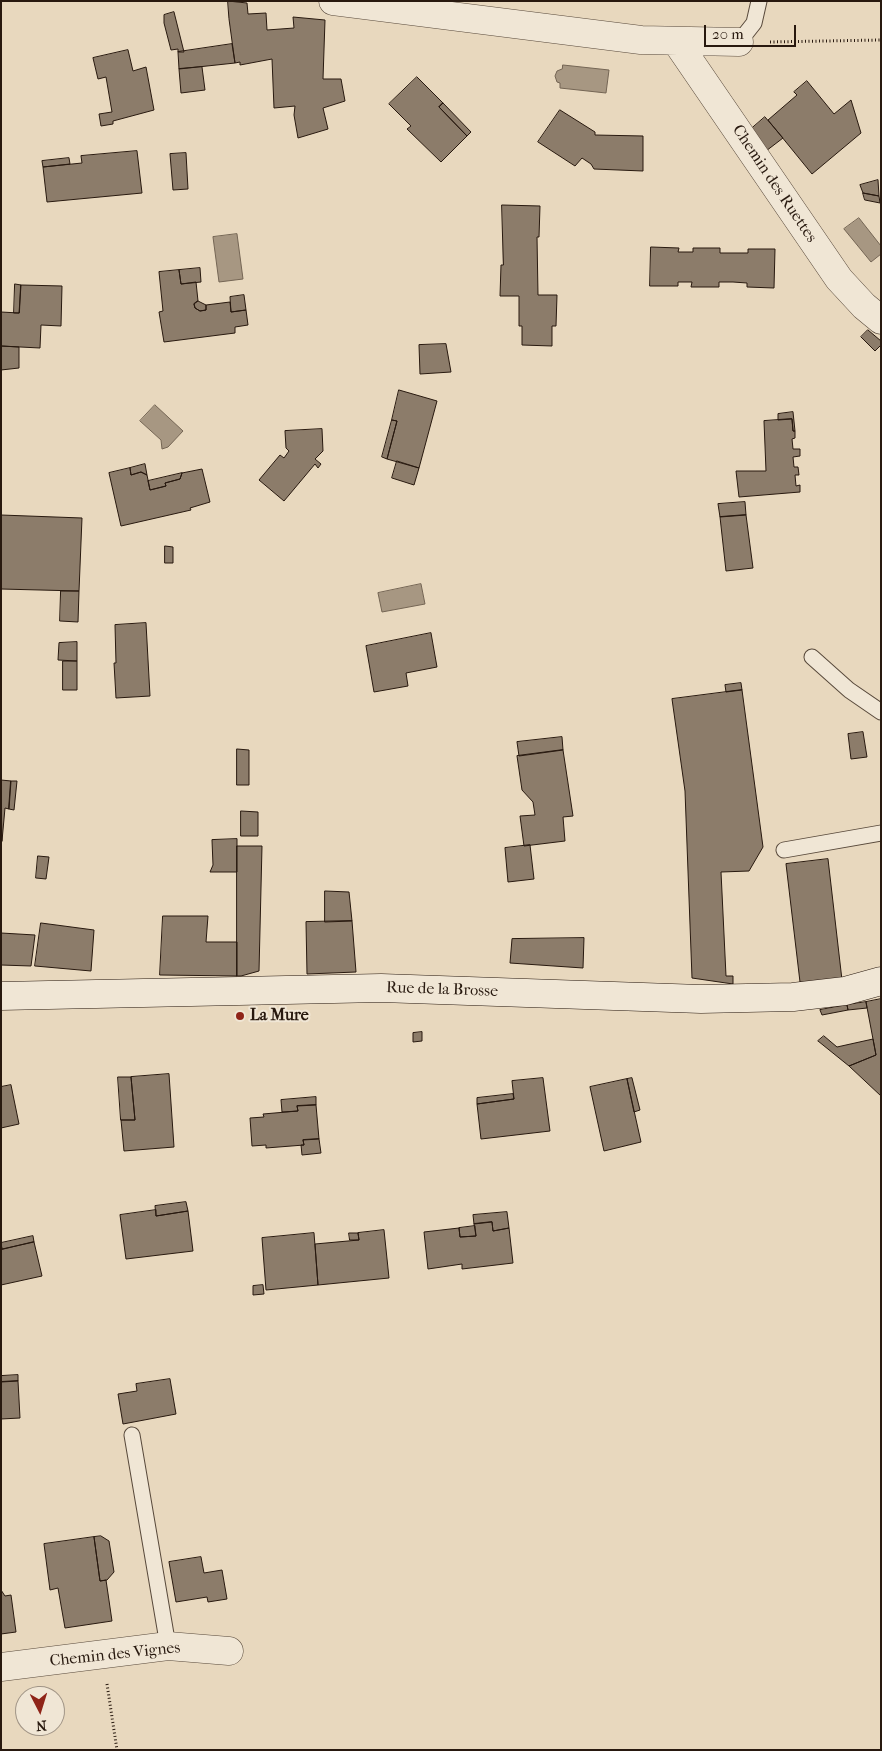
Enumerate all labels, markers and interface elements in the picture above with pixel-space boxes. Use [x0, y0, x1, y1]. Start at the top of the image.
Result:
scale bar [707, 15, 800, 47]
text: 20 m [712, 25, 744, 43]
street label: Chemin des Ruettes [728, 122, 820, 246]
street label: Rue de la Brosse [386, 978, 498, 1002]
place label: La Mure [250, 1006, 309, 1026]
marker: La Mure [234, 1010, 246, 1022]
street label: Chemin des Vignes [49, 1639, 181, 1671]
north arrow [15, 1686, 65, 1736]
text: N [35, 1717, 47, 1734]

